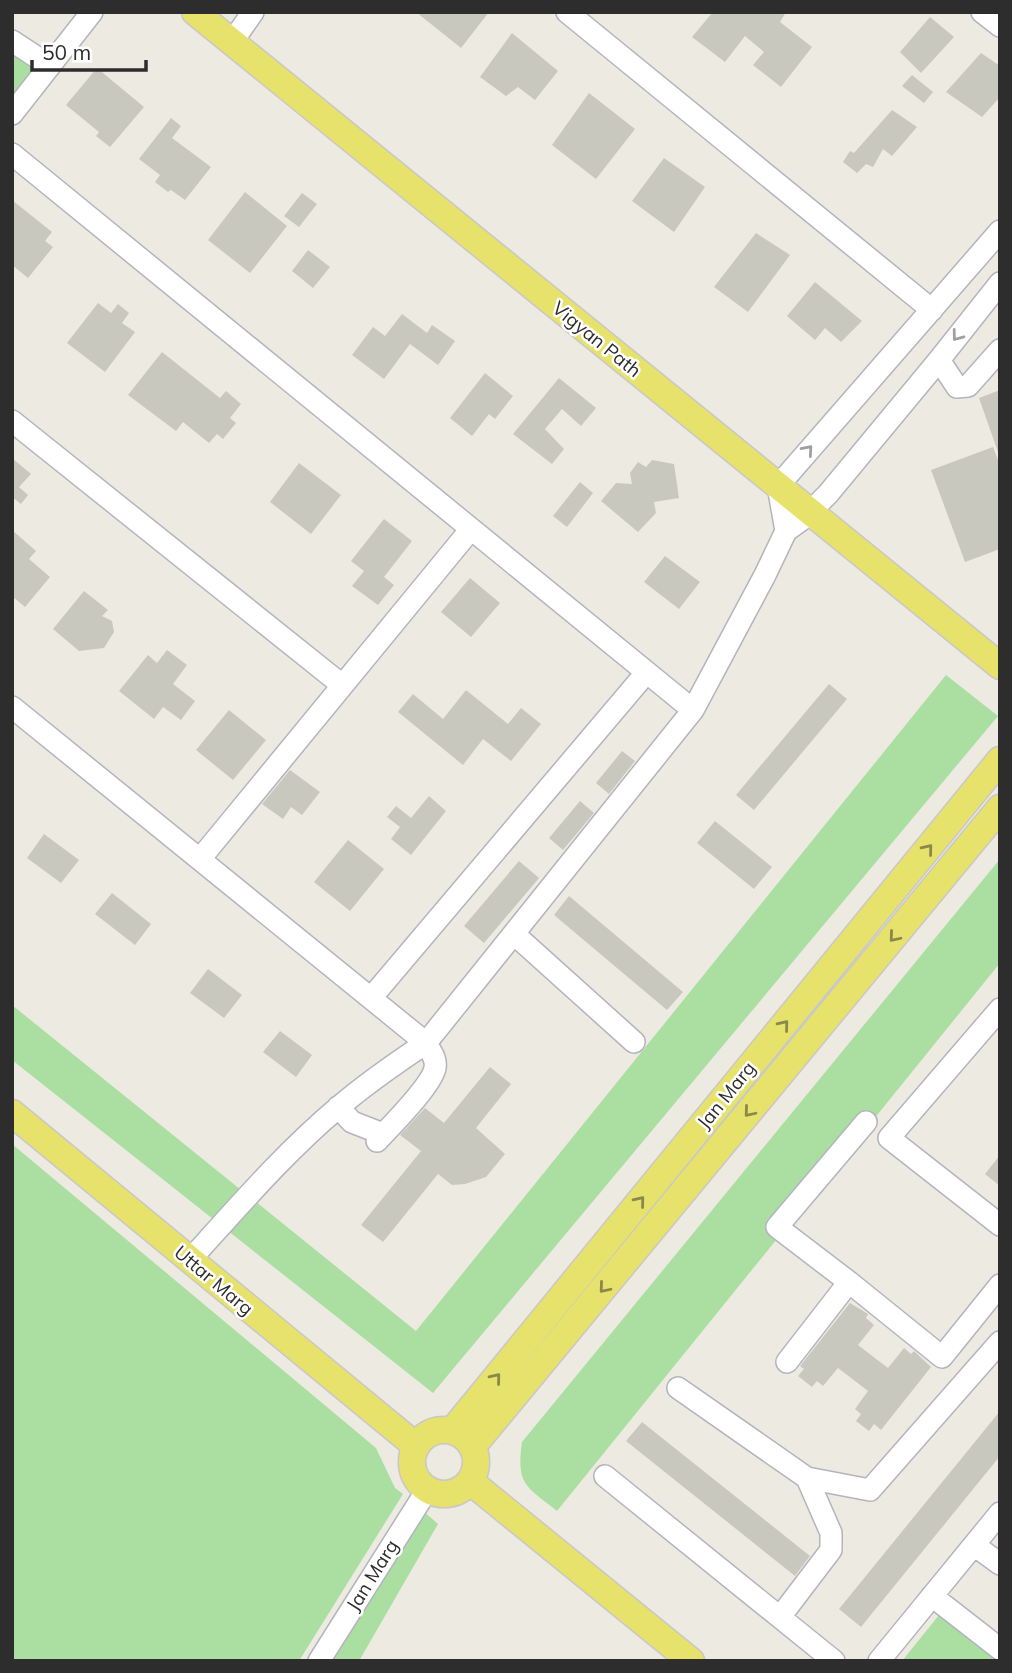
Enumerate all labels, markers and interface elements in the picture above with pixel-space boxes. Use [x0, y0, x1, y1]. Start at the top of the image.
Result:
scale bar [32, 28, 145, 72]
text: 50 m [42, 39, 91, 65]
street label: Vigyan Path [548, 296, 646, 382]
one-way arrow [953, 328, 965, 341]
one-way arrow [800, 445, 813, 458]
one-way arrow [919, 844, 932, 856]
one-way arrow [890, 928, 902, 941]
one-way arrow [776, 1021, 788, 1034]
street label: Jan Marg [692, 1056, 760, 1134]
one-way arrow [745, 1104, 757, 1117]
one-way arrow [632, 1197, 644, 1210]
street label: Uttar Marg [169, 1240, 259, 1320]
one-way arrow [600, 1280, 613, 1292]
one-way arrow [488, 1373, 500, 1386]
street label: Jan Marg [341, 1535, 403, 1615]

